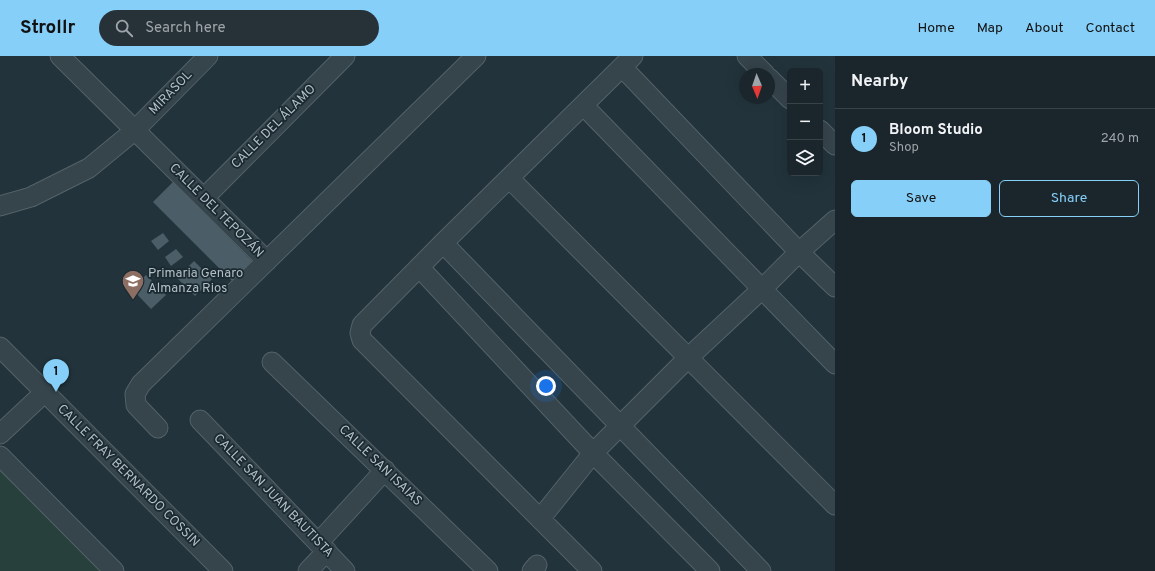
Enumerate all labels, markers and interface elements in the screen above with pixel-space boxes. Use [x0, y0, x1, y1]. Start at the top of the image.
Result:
search box [99, 10, 379, 46]
text: Strollr [20, 16, 75, 40]
icon: search [113, 17, 135, 39]
text: Search here [145, 19, 225, 38]
text: Home [918, 20, 955, 37]
text: Map [977, 20, 1003, 37]
text: About [1025, 20, 1064, 37]
text: Contact [1086, 20, 1135, 37]
street label: MIRASOL [146, 68, 196, 118]
north arrow [739, 68, 775, 104]
map controls [787, 68, 823, 176]
button: + [787, 68, 823, 104]
text: Nearby [851, 71, 908, 93]
street label: CALLE DEL ÁLAMO [227, 80, 319, 172]
button: − [787, 104, 823, 140]
text: Bloom Studio [889, 121, 983, 140]
text: 1 [861, 131, 867, 147]
text: 240 m [1101, 131, 1139, 147]
button: layers [787, 140, 823, 176]
text: Shop [889, 140, 919, 156]
street label: CALLE DEL TEPOZÁN [165, 159, 268, 262]
button: Save [851, 180, 991, 217]
button: Share [999, 180, 1139, 217]
place label: Primaria Genaro Almanza Rios [148, 266, 243, 297]
school or university icon: Primaria Genaro Almanza Rios [120, 268, 146, 301]
pin: 1 [43, 359, 69, 392]
your location [536, 376, 556, 396]
street label: CALLE FRAY BERNARDO COSSIN [54, 402, 202, 550]
street label: CALLE SAN ISAIAS [335, 422, 425, 510]
street label: CALLE SAN JUAN BAUTISTA [210, 431, 336, 561]

